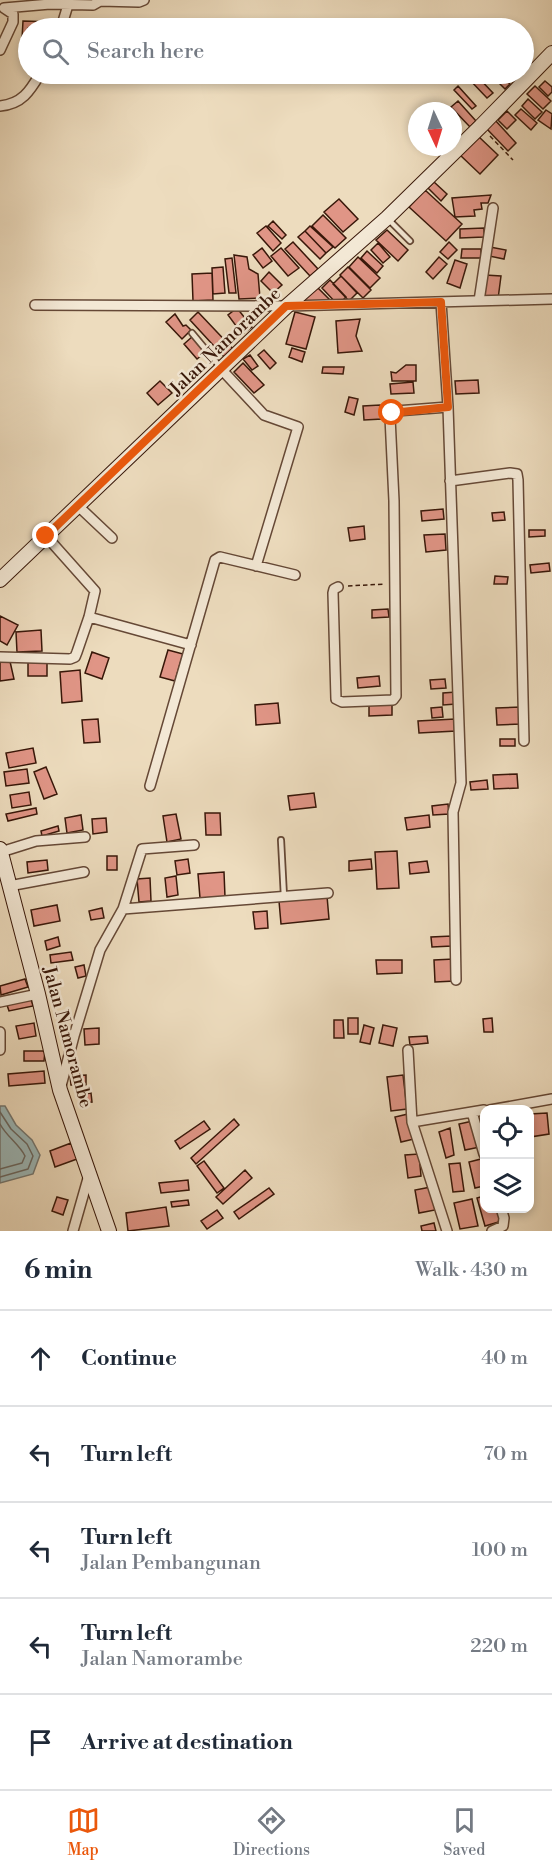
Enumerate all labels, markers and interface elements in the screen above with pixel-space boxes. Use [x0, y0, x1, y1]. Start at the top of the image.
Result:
search box [18, 18, 534, 84]
icon: search [39, 35, 72, 68]
text: Search here [87, 38, 204, 65]
north arrow [408, 102, 462, 156]
street label: Jalan Namorambe [164, 283, 286, 401]
route start [378, 399, 404, 425]
route end [32, 522, 58, 548]
street label: Jalan Namorambe [37, 963, 97, 1110]
map controls [480, 1105, 534, 1213]
button: locate [480, 1105, 534, 1159]
button: layers [480, 1159, 534, 1213]
text: 6 min [24, 1254, 92, 1286]
text: Walk · 430 m [415, 1258, 528, 1283]
icon: ahead [24, 1342, 57, 1375]
text: Continue [81, 1345, 177, 1372]
text: 40 m [481, 1346, 528, 1371]
icon: left [24, 1438, 57, 1471]
text: Turn left [81, 1441, 172, 1468]
text: 70 m [484, 1442, 528, 1467]
text: Turn left [81, 1524, 172, 1551]
icon: left [24, 1534, 57, 1567]
text: 100 m [472, 1538, 528, 1563]
text: Jalan Pembangunan [81, 1551, 261, 1576]
text: Turn left [81, 1620, 172, 1647]
icon: left [24, 1630, 57, 1663]
text: 220 m [470, 1634, 528, 1659]
text: Jalan Namorambe [81, 1647, 243, 1672]
icon: arrive [24, 1726, 57, 1759]
text: Arrive at destination [81, 1729, 293, 1756]
tab: Map [67, 1804, 100, 1860]
tab: Directions [233, 1804, 310, 1860]
tab: Saved [443, 1804, 485, 1860]

